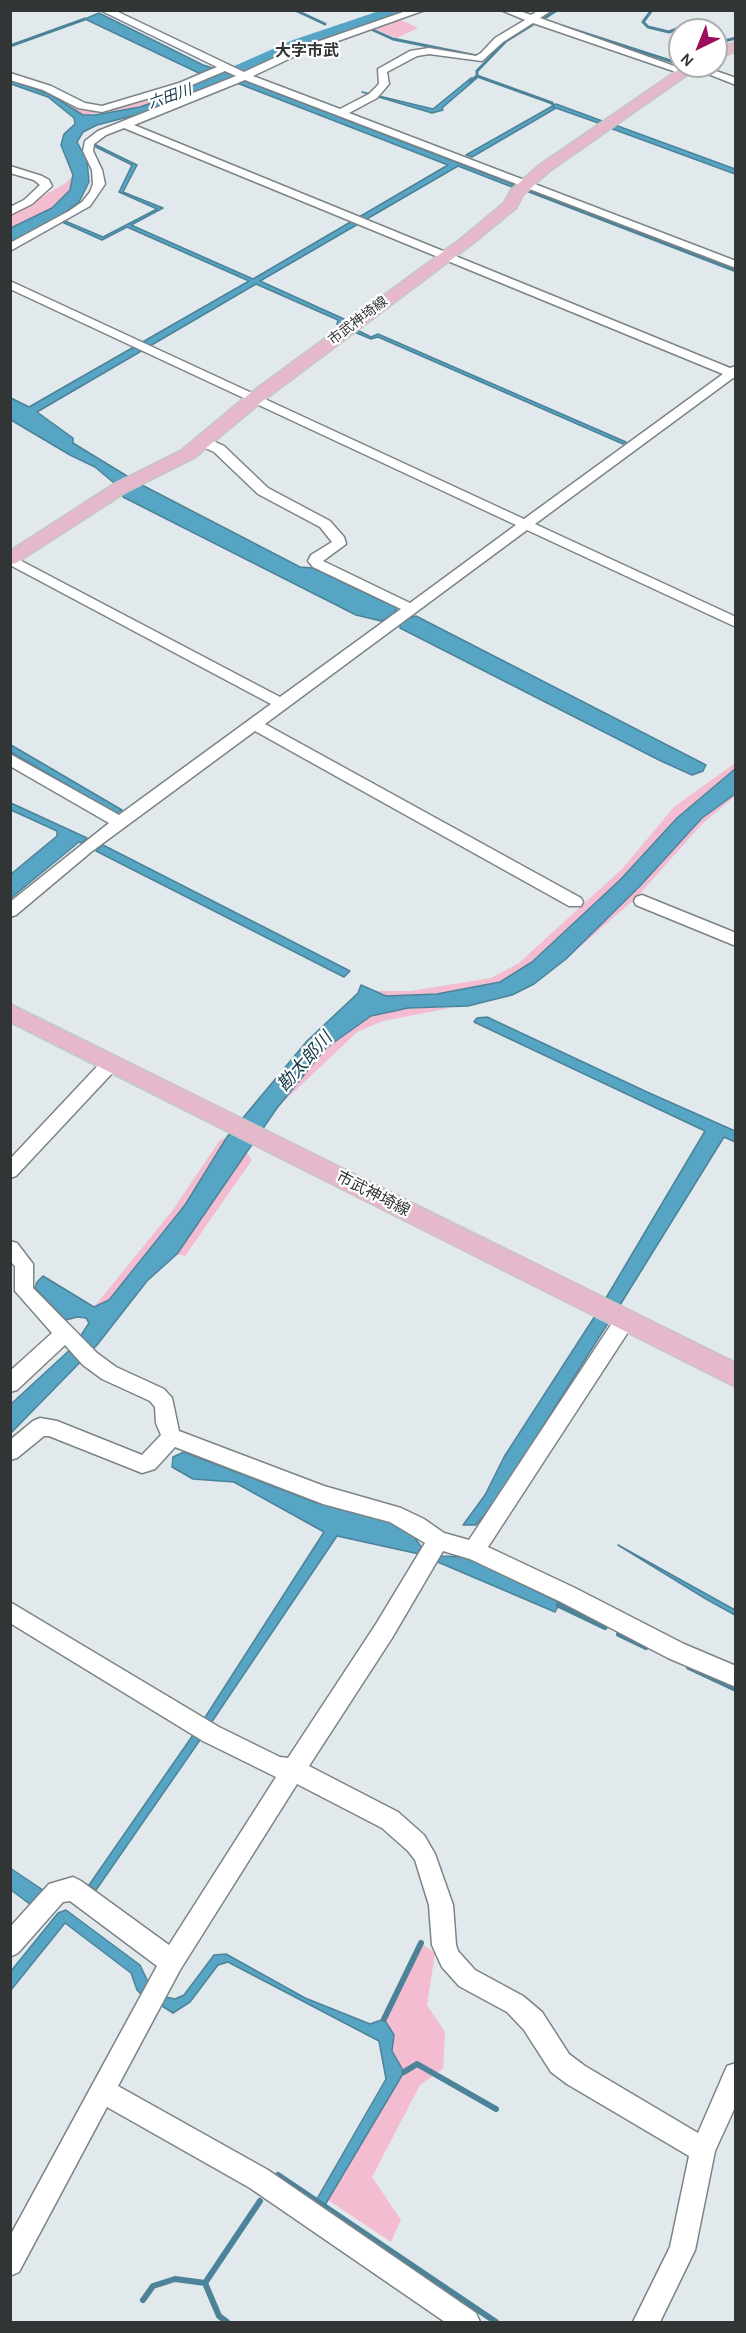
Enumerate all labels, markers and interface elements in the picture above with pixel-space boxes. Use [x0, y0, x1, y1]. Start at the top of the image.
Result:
north arrow [668, 18, 728, 78]
district label: 大字市武 [275, 41, 339, 61]
text: N [676, 49, 697, 71]
water label: 六田川 [146, 81, 194, 113]
street label: 市武神埼線 [325, 293, 391, 349]
water label: 勘太郎川 [273, 1028, 337, 1096]
street label: 市武神埼線 [333, 1167, 413, 1221]

